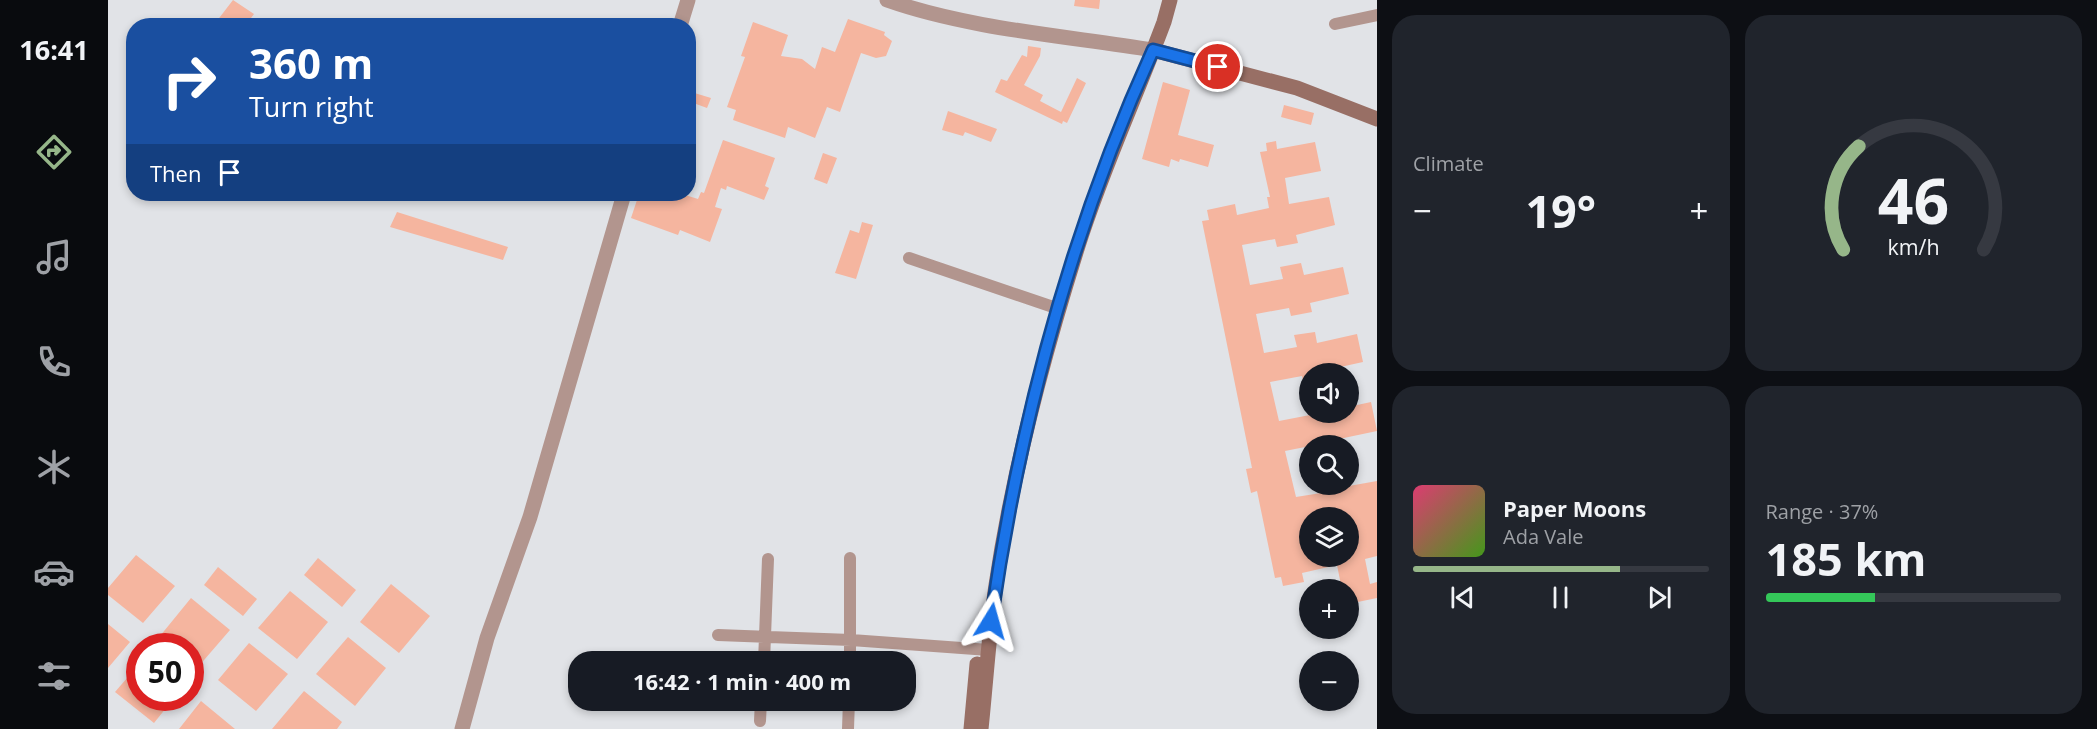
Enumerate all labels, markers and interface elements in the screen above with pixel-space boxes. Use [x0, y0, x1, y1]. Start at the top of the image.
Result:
text: 16:41 [19, 31, 89, 68]
text: 360 m [249, 34, 373, 91]
pin [1192, 41, 1243, 92]
icon: right [150, 42, 228, 120]
icon: arrive [1201, 50, 1234, 83]
text: Turn right [249, 88, 374, 125]
icon: directions [33, 131, 75, 173]
text: Climate [1413, 150, 1484, 177]
icon: arrive [213, 156, 246, 189]
text: 46 [1878, 157, 1949, 242]
text: Then [150, 158, 201, 188]
text: 19° [1525, 180, 1596, 241]
text: − [1413, 188, 1432, 233]
text: + [1690, 188, 1708, 233]
text: km/h [1887, 232, 1939, 261]
icon: music [33, 236, 75, 278]
icon: phone [33, 341, 75, 383]
map controls [1299, 363, 1359, 711]
button: sound [1299, 363, 1359, 423]
button: search [1299, 435, 1359, 495]
icon: climate [33, 446, 75, 488]
text: Paper Moons [1503, 493, 1646, 523]
text: Range · 37% [1766, 498, 1878, 525]
button: layers [1299, 507, 1359, 567]
text: Ada Vale [1503, 523, 1584, 550]
text: 185 km [1766, 528, 1926, 589]
icon: car [33, 551, 75, 593]
button: + [1299, 579, 1359, 639]
icon: previous [1446, 581, 1479, 614]
icon: pause [1544, 581, 1577, 614]
icon: next [1643, 581, 1676, 614]
position arrow [959, 589, 1023, 653]
speed limit sign: 50 [126, 633, 204, 711]
button: − [1299, 651, 1359, 711]
icon: filters [33, 655, 75, 697]
text: 16:42 · 1 min · 400 m [633, 666, 851, 696]

